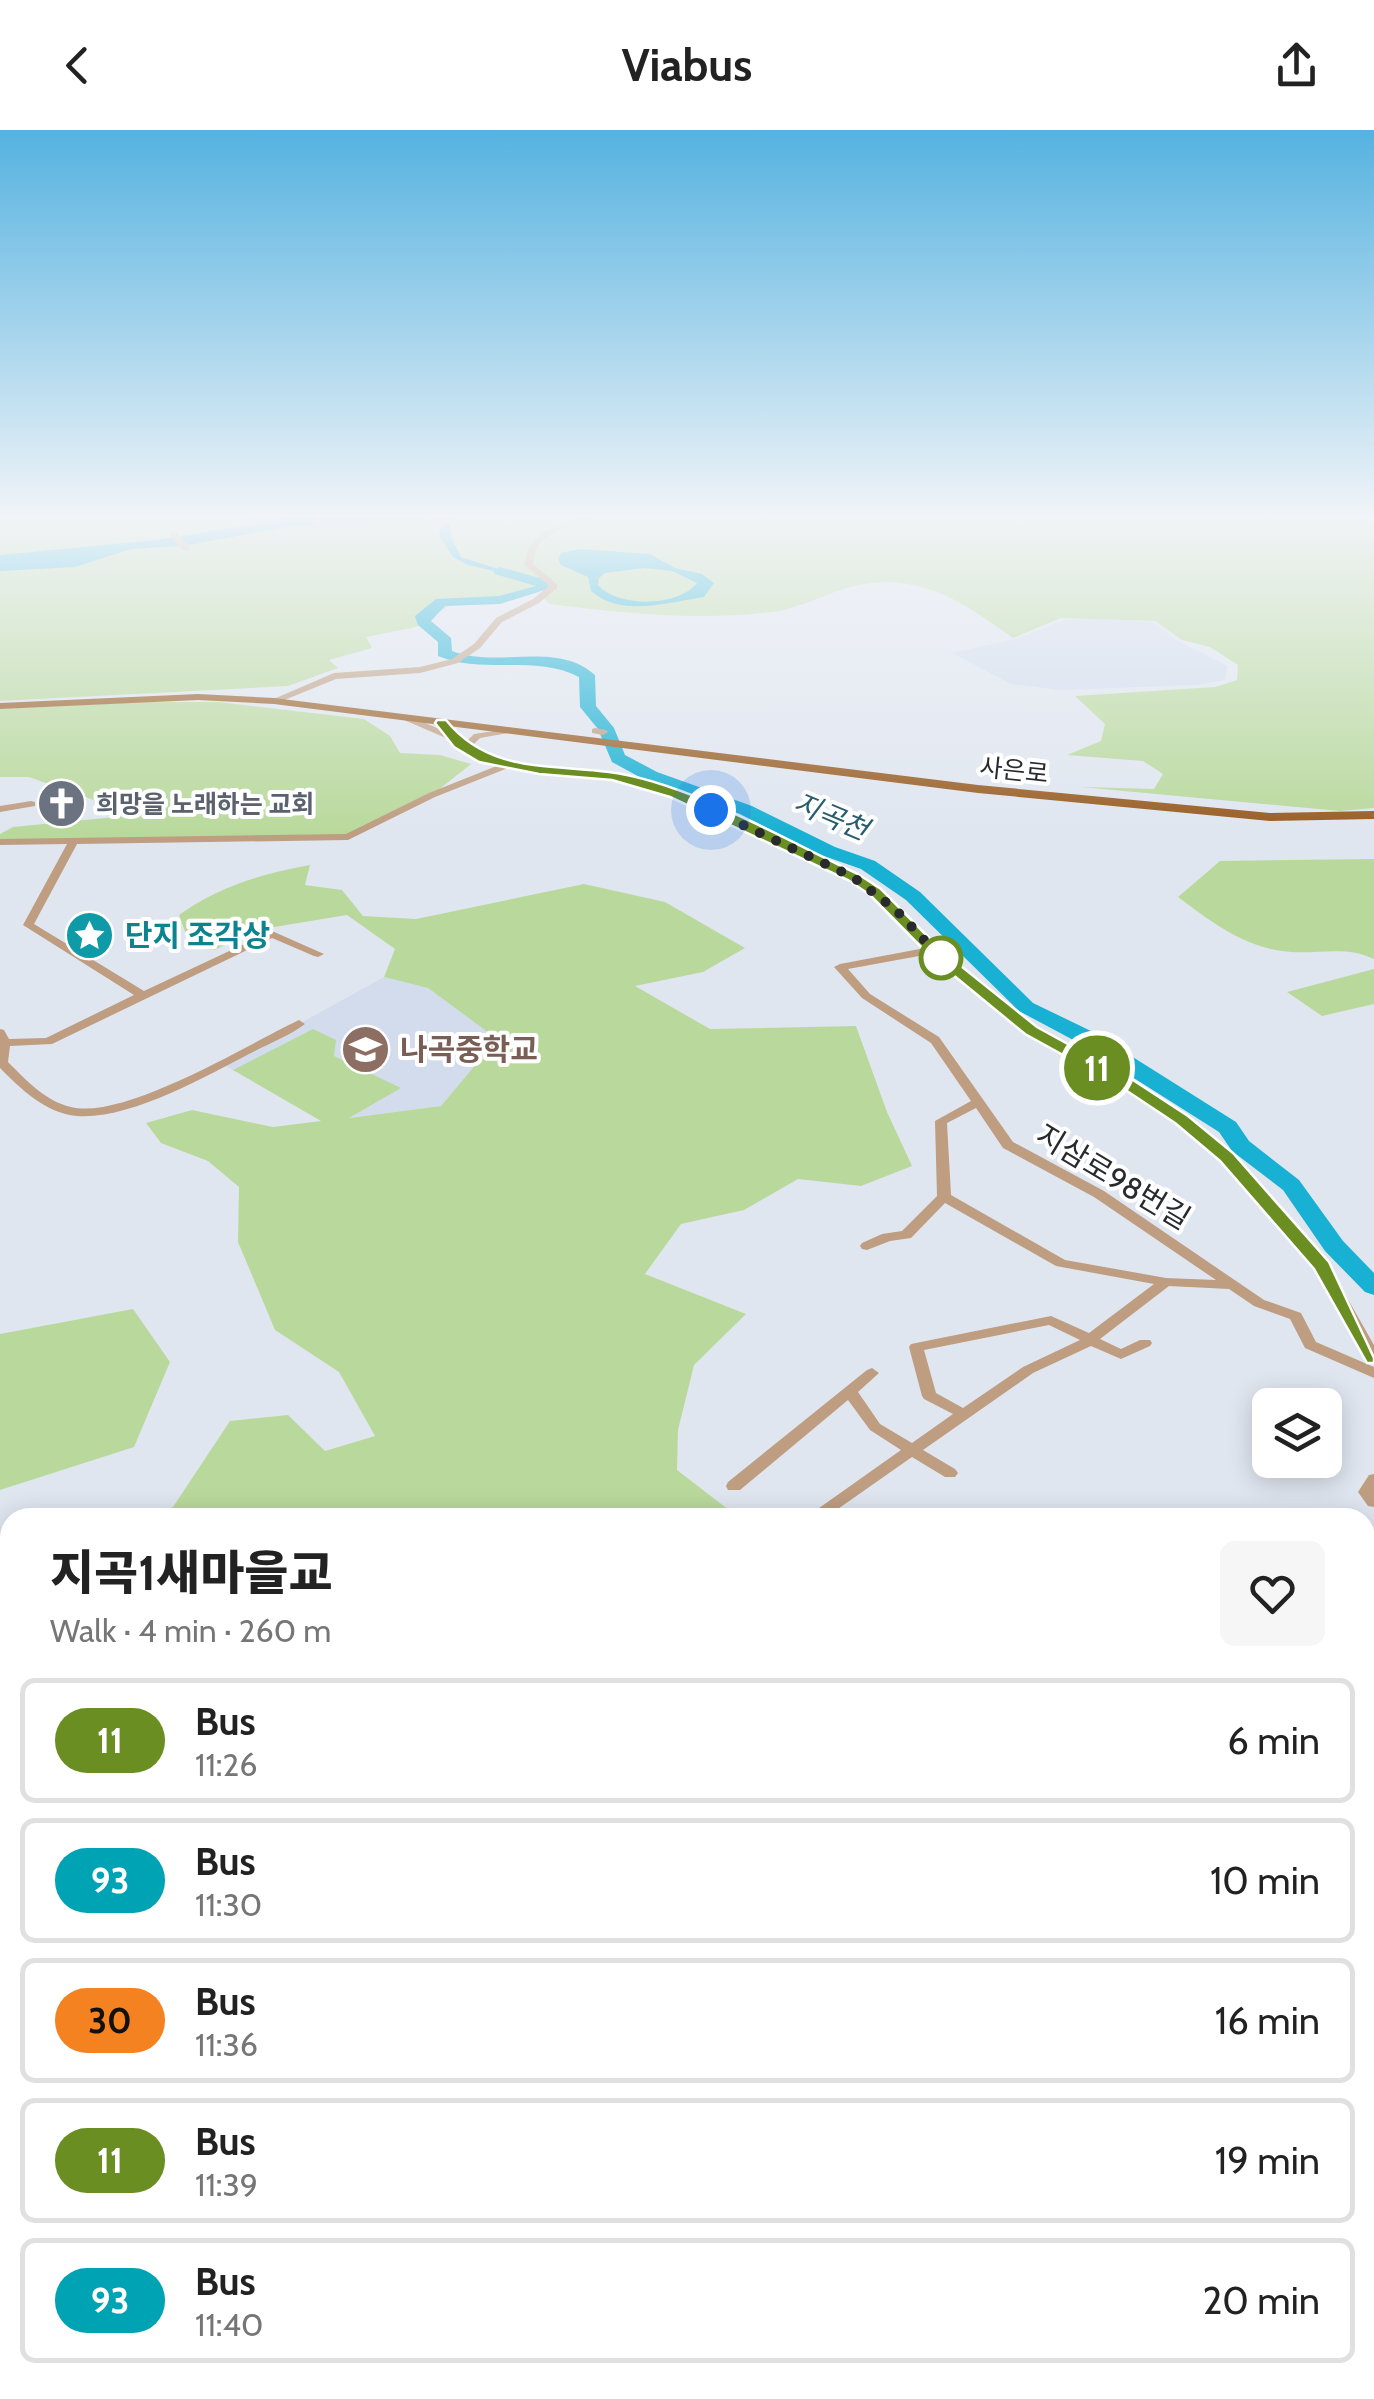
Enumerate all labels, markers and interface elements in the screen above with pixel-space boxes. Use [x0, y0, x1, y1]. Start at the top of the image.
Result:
icon: back [50, 38, 105, 93]
text: Viabus [622, 38, 752, 92]
icon: share [1269, 38, 1324, 93]
street label: 사은로 [978, 751, 1050, 789]
church icon: 희망을 노래하는 교회 [35, 778, 87, 830]
your location [686, 785, 736, 835]
water label: 지곡천 [789, 785, 876, 848]
place label: 희망을 노래하는 교회 [96, 789, 314, 819]
place icon: 단지 조각상 [64, 910, 116, 962]
place label: 단지 조각상 [125, 917, 270, 954]
unlabelled marker [920, 937, 962, 979]
school or university icon: 나곡중학교 [339, 1024, 391, 1076]
place label: 나곡중학교 [400, 1031, 538, 1068]
line badge: 11 [1052, 1036, 1142, 1100]
text: 11 [1084, 1047, 1110, 1090]
street label: 지삼로98번길 [1029, 1116, 1197, 1237]
map controls [1252, 1388, 1342, 1478]
button: layers [1252, 1388, 1342, 1478]
button: heart [1220, 1541, 1325, 1646]
text: 지곡1새마을교 [50, 1544, 333, 1602]
text: Walk · 4 min · 260 m [50, 1611, 331, 1650]
text: Bus [195, 1698, 256, 1745]
text: 6 min [1227, 1717, 1320, 1764]
text: 11 [97, 1719, 123, 1762]
text: 11:26 [195, 1745, 257, 1784]
text: Bus [195, 1838, 256, 1885]
text: 10 min [1210, 1857, 1320, 1904]
text: 93 [91, 1859, 129, 1902]
text: 11:30 [195, 1885, 262, 1924]
text: Bus [195, 1978, 256, 2025]
text: 16 min [1215, 1997, 1320, 2044]
text: 30 [88, 1999, 132, 2042]
text: 11:36 [195, 2025, 258, 2064]
text: Bus [195, 2118, 256, 2165]
text: 19 min [1215, 2137, 1320, 2184]
text: 11 [97, 2139, 123, 2182]
text: 11:39 [195, 2165, 258, 2204]
text: Bus [195, 2258, 256, 2305]
text: 20 min [1202, 2277, 1320, 2324]
text: 93 [91, 2279, 129, 2322]
text: 11:40 [195, 2305, 263, 2344]

